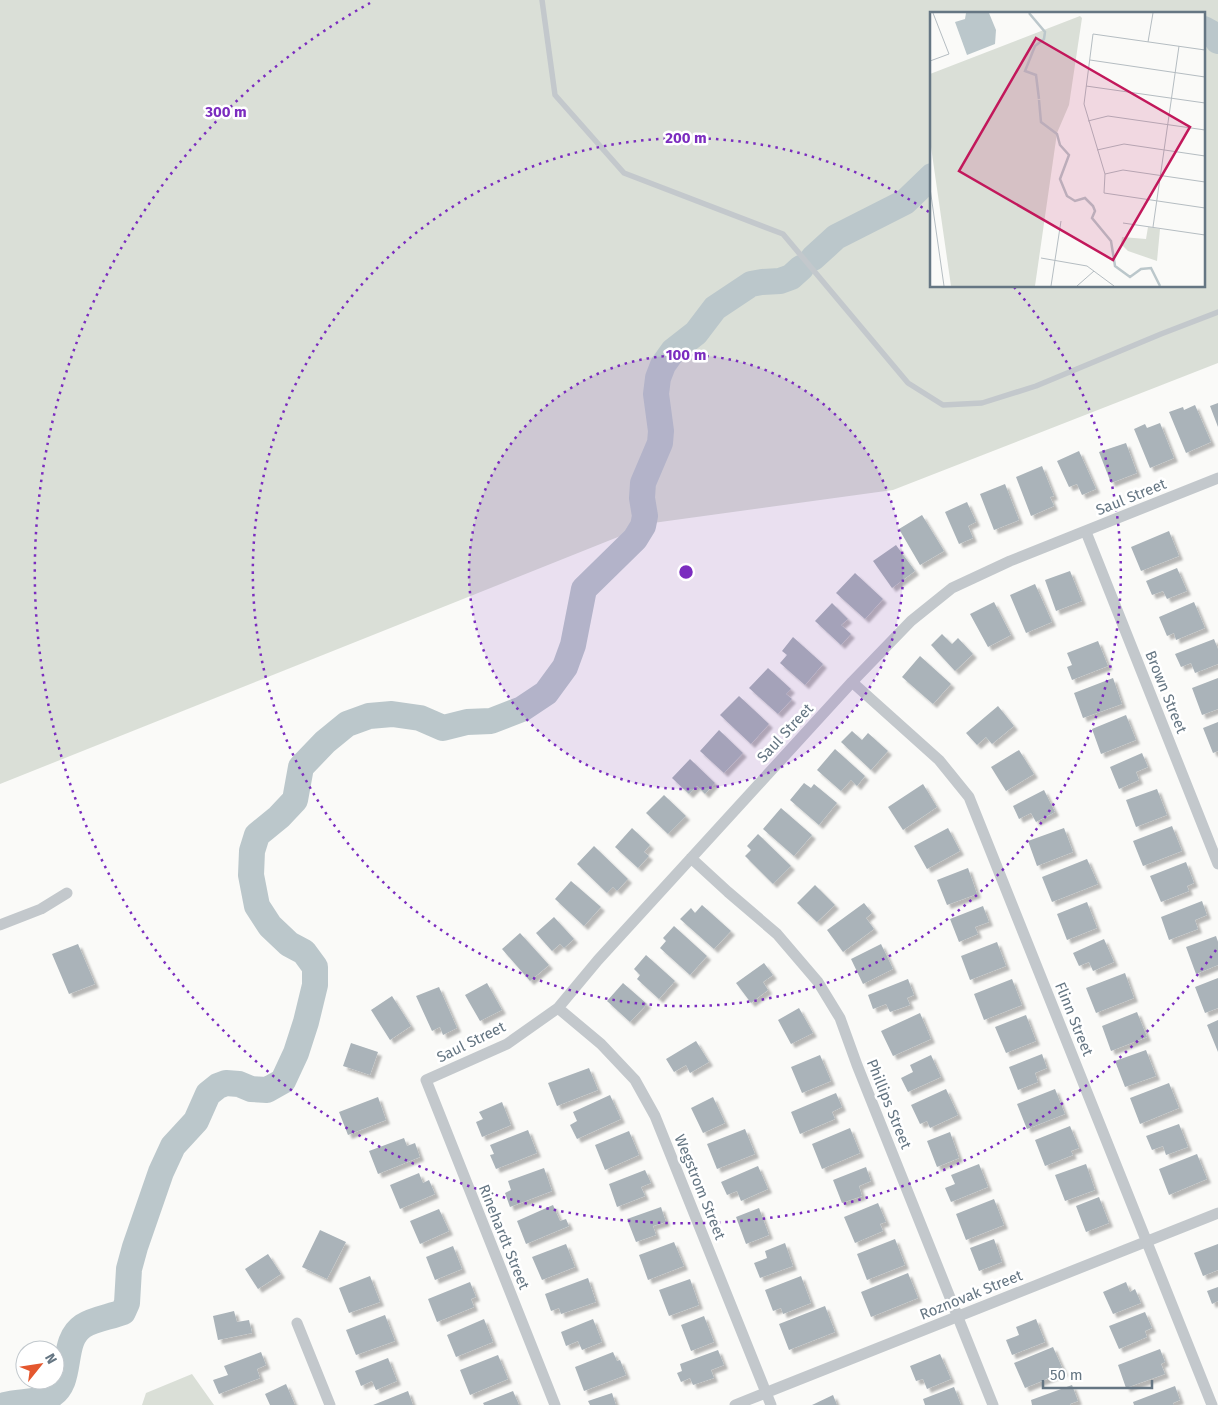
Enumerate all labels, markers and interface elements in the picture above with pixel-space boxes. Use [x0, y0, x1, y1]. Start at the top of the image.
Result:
inset map [930, 12, 1206, 288]
text: 300 m [204, 103, 247, 121]
text: 200 m [665, 129, 707, 147]
text: 100 m [666, 346, 706, 364]
street label: Saul Street [1093, 475, 1169, 519]
centre of rings [677, 563, 695, 581]
street label: Brown Street [1141, 648, 1191, 736]
street label: Saul Street [753, 699, 817, 766]
street label: Flinn Street [1051, 979, 1097, 1059]
street label: Saul Street [434, 1017, 509, 1066]
street label: Phillips Street [863, 1057, 915, 1152]
street label: Wegstrom Street [671, 1132, 730, 1243]
street label: Rinehardt Street [475, 1182, 533, 1293]
street label: Roznovak Street [917, 1266, 1026, 1324]
north arrow [15, 1340, 65, 1390]
text: N [41, 1350, 61, 1367]
scale bar [1043, 1358, 1152, 1390]
text: 50 m [1050, 1366, 1083, 1384]

